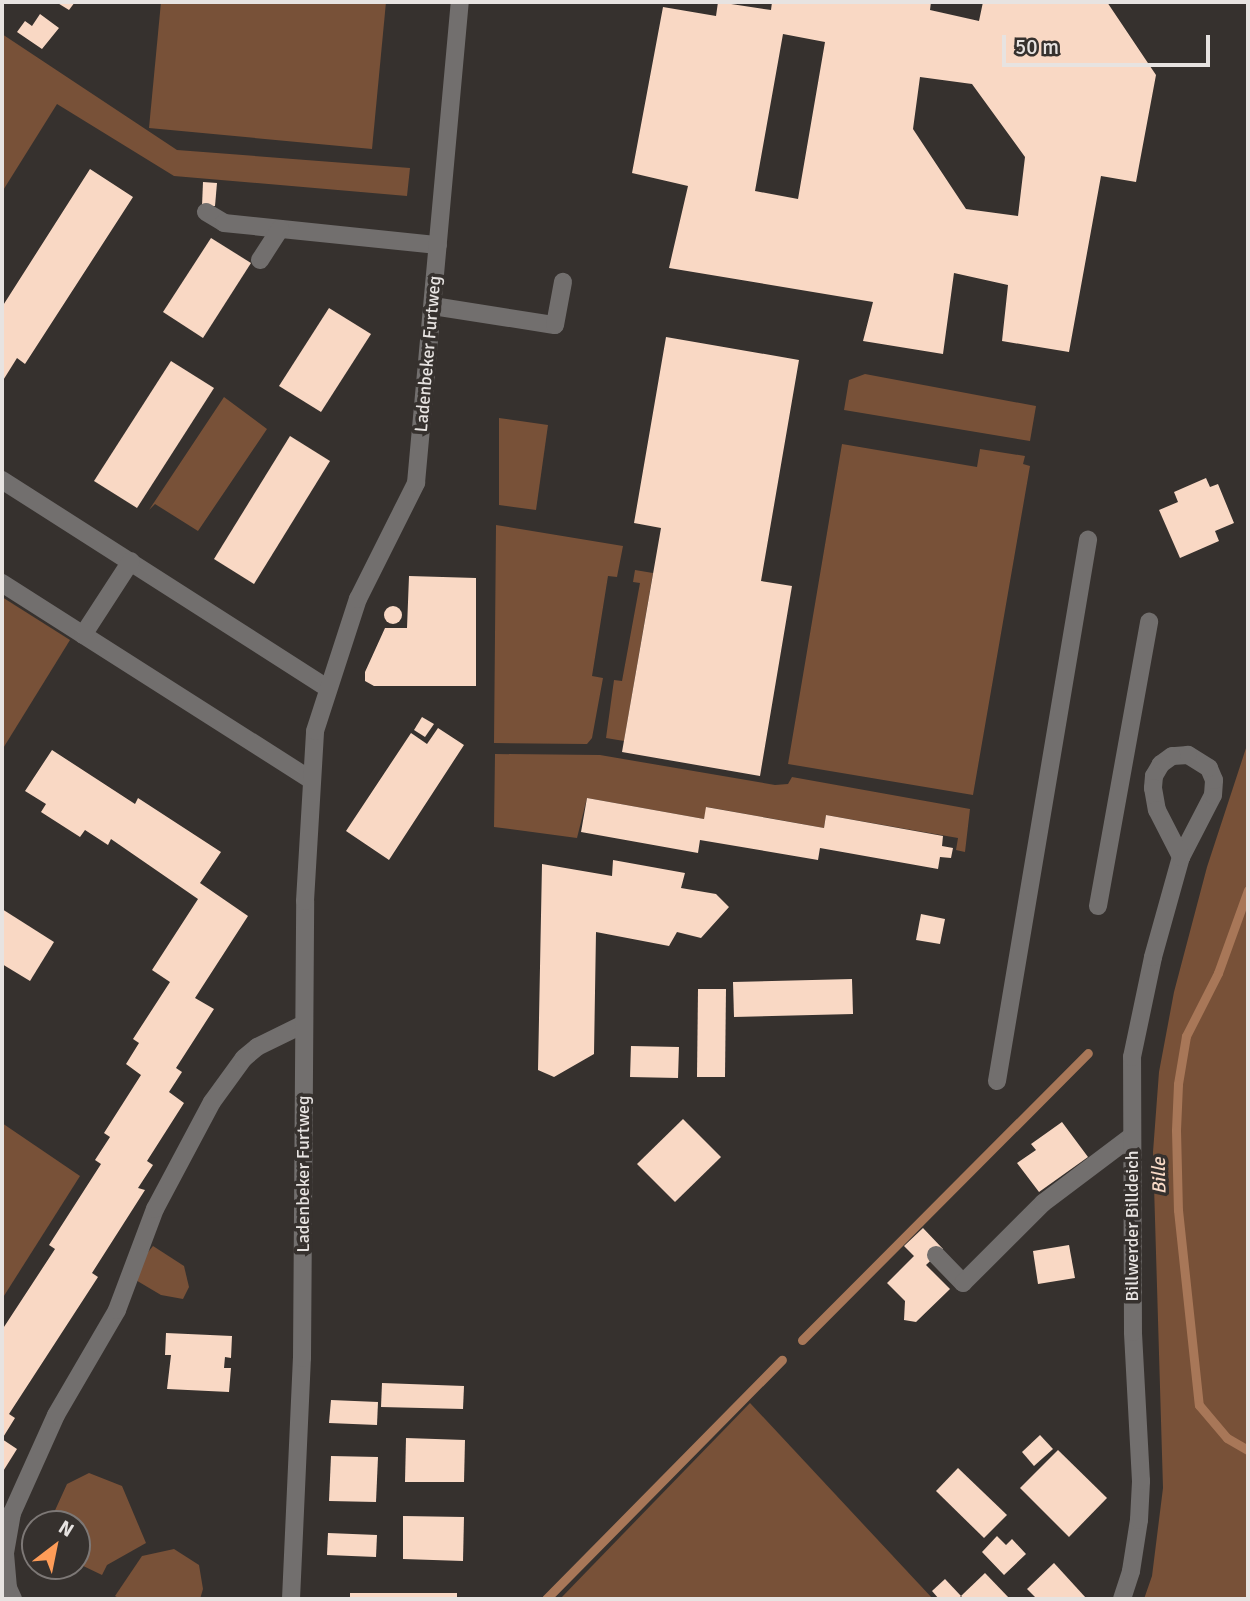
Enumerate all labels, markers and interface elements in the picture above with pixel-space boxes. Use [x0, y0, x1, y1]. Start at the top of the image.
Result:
scale bar [1005, 21, 1213, 65]
text: 50 m [1015, 34, 1059, 60]
street label: Ladenbeker Furtweg [410, 275, 446, 433]
street label: Ladenbeker Furtweg [292, 1096, 314, 1252]
street label: Billwerder Billdeich [1121, 1150, 1143, 1302]
water label: Bille [1148, 1157, 1172, 1195]
north arrow [21, 1510, 91, 1580]
text: N [54, 1515, 78, 1543]

